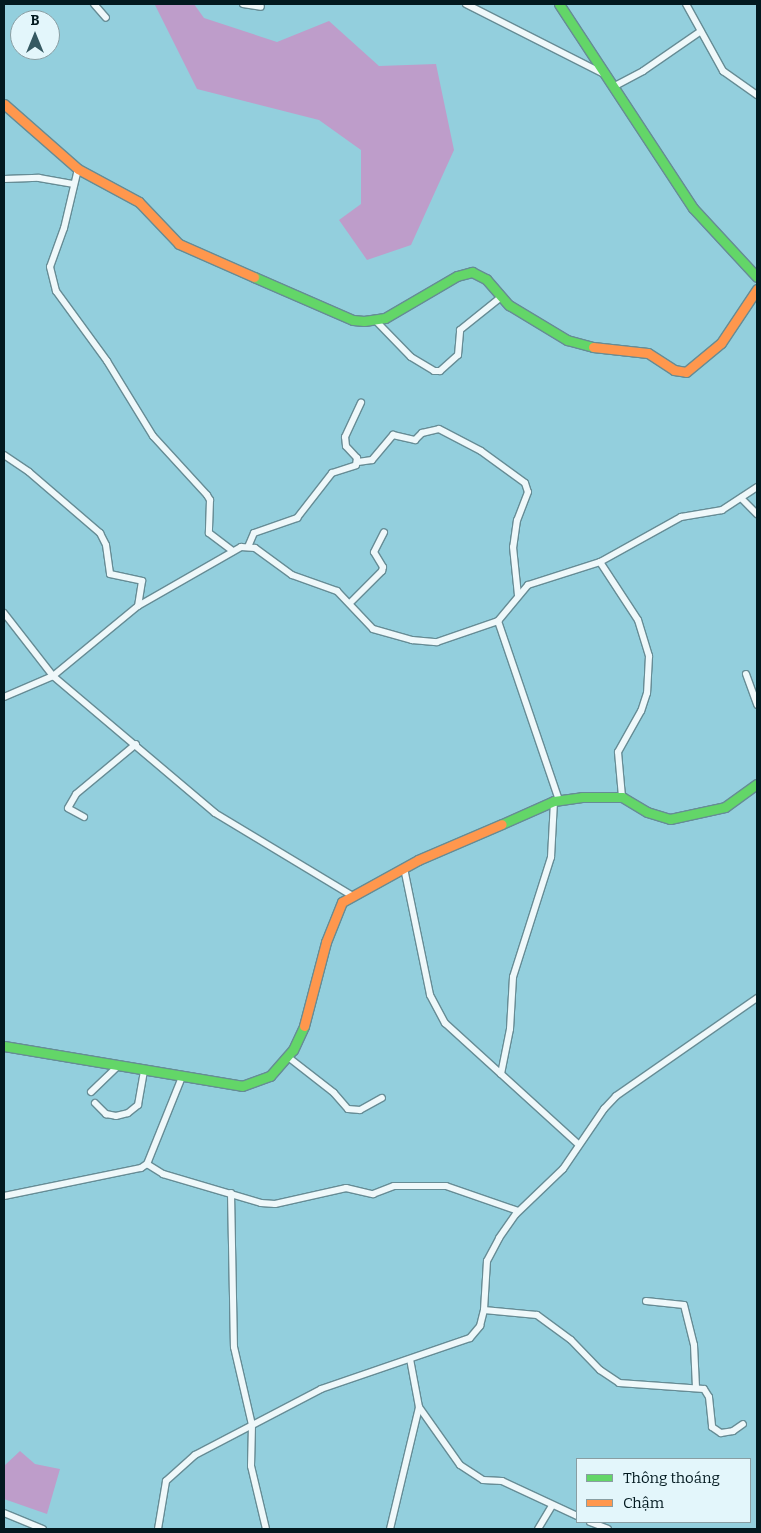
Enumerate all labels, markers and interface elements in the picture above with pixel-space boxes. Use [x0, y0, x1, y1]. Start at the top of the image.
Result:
north arrow [10, 10, 60, 60]
text: B [30, 12, 40, 29]
legend [576, 1458, 751, 1523]
text: Thông thoáng [623, 1469, 720, 1487]
text: Chậm [623, 1494, 664, 1512]

